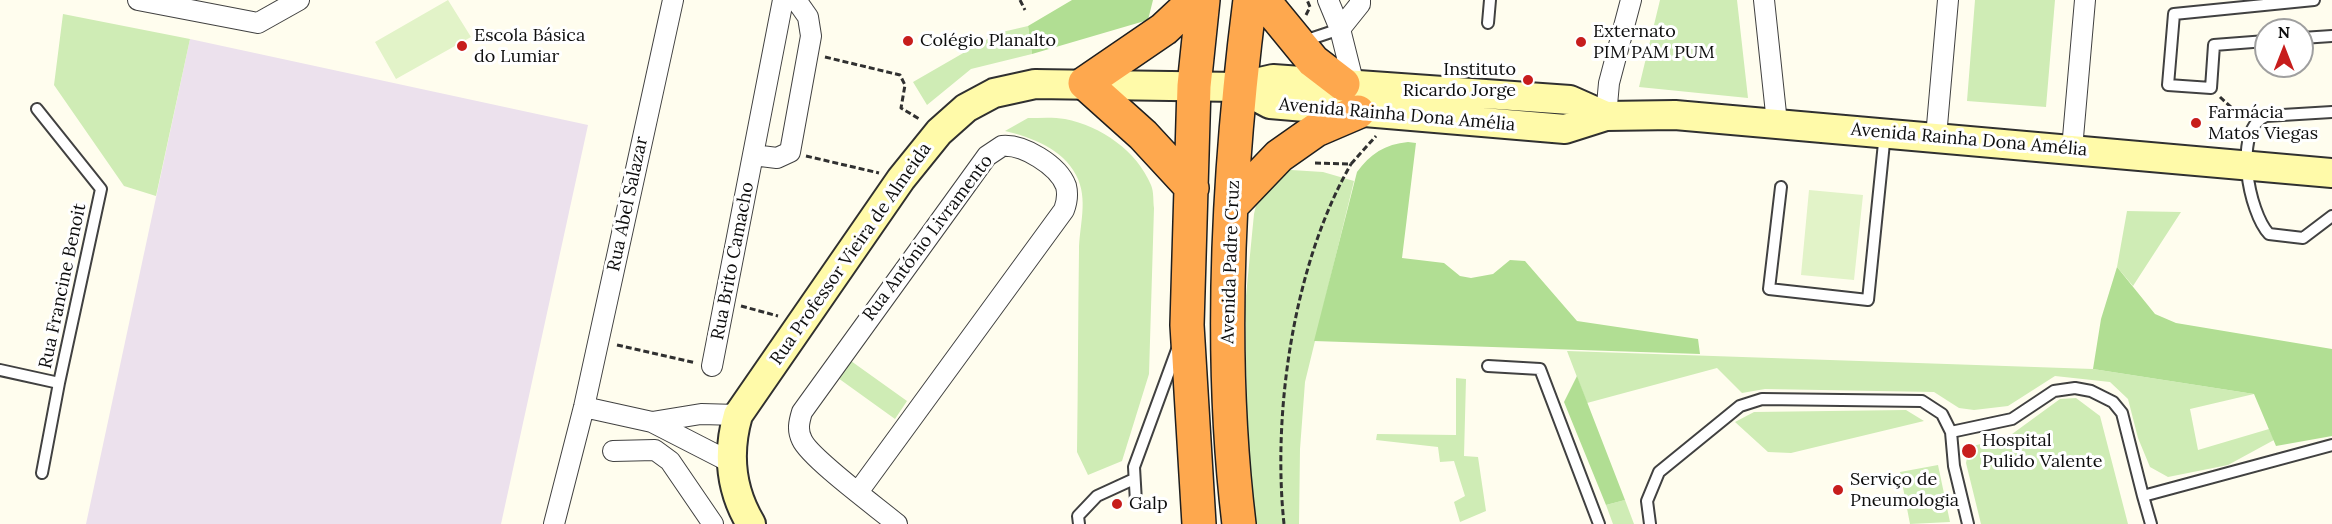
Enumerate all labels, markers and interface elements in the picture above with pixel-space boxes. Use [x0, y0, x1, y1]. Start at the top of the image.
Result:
north arrow [2254, 18, 2314, 78]
place label: Externato PIM PAM PUM [1593, 21, 1715, 63]
text: N [2278, 22, 2290, 42]
place label: Escola Básica do Lumiar [474, 25, 585, 68]
place label: Colégio Planalto [920, 30, 1056, 52]
marker: Colégio Planalto [901, 34, 915, 48]
marker: Externato PIM PAM PUM [1574, 35, 1588, 49]
marker: Escola Básica do Lumiar [455, 39, 469, 53]
place label: Instituto Ricardo Jorge [1403, 59, 1516, 101]
marker: Instituto Ricardo Jorge [1521, 73, 1535, 87]
street label: Avenida Rainha Dona Amélia [1278, 94, 1516, 136]
place label: Farmácia Matos Viegas [2208, 102, 2318, 144]
marker: Farmácia Matos Viegas [2189, 116, 2203, 130]
street label: Avenida Rainha Dona Amélia [1850, 119, 2088, 161]
street label: Rua Abel Salazar [603, 135, 653, 273]
street label: Rua Professor Vieira de Almeida [766, 139, 936, 369]
street label: Rua António Livramento [858, 151, 998, 325]
street label: Rua Brito Camacho [707, 180, 759, 342]
street label: Avenida Padre Cruz [1217, 180, 1245, 344]
street label: Rua Francine Benoit [35, 201, 91, 371]
place label: Hospital Pulido Valente [1982, 430, 2102, 472]
marker: Hospital Pulido Valente [1960, 442, 1978, 460]
place label: Serviço de Pneumologia [1850, 469, 1959, 512]
marker: Serviço de Pneumologia [1831, 483, 1845, 497]
place label: Galp [1129, 493, 1168, 515]
marker: Galp [1110, 497, 1124, 511]

